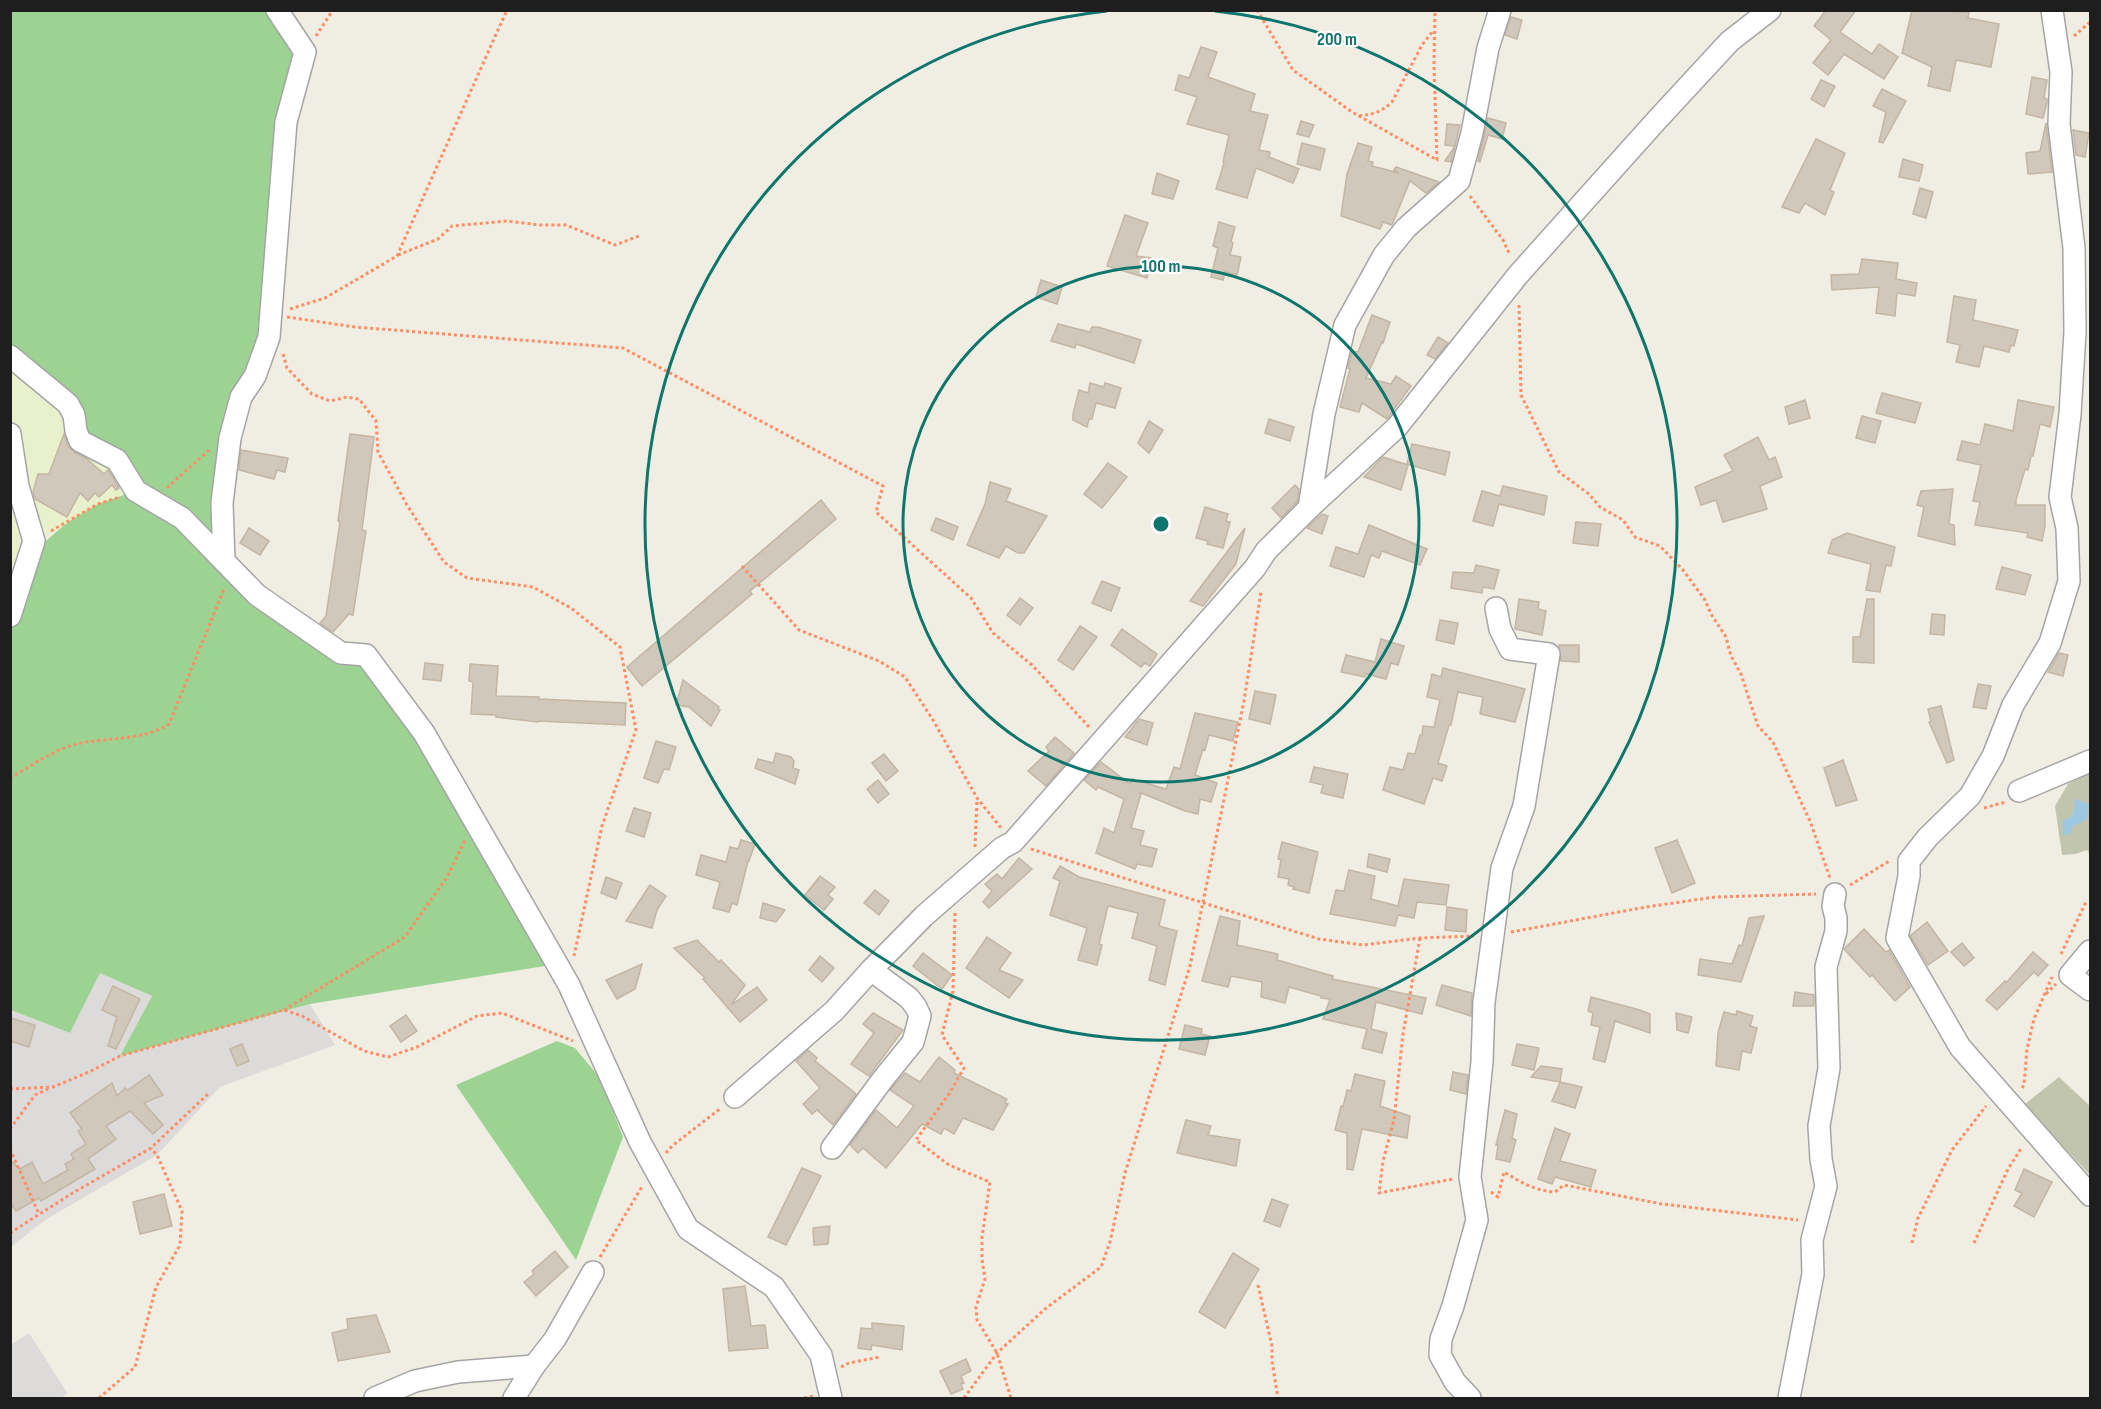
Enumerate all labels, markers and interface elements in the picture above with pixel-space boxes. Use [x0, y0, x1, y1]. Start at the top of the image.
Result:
text: 200 m [1317, 29, 1357, 50]
text: 100 m [1142, 256, 1181, 277]
centre of rings [1151, 514, 1171, 534]

